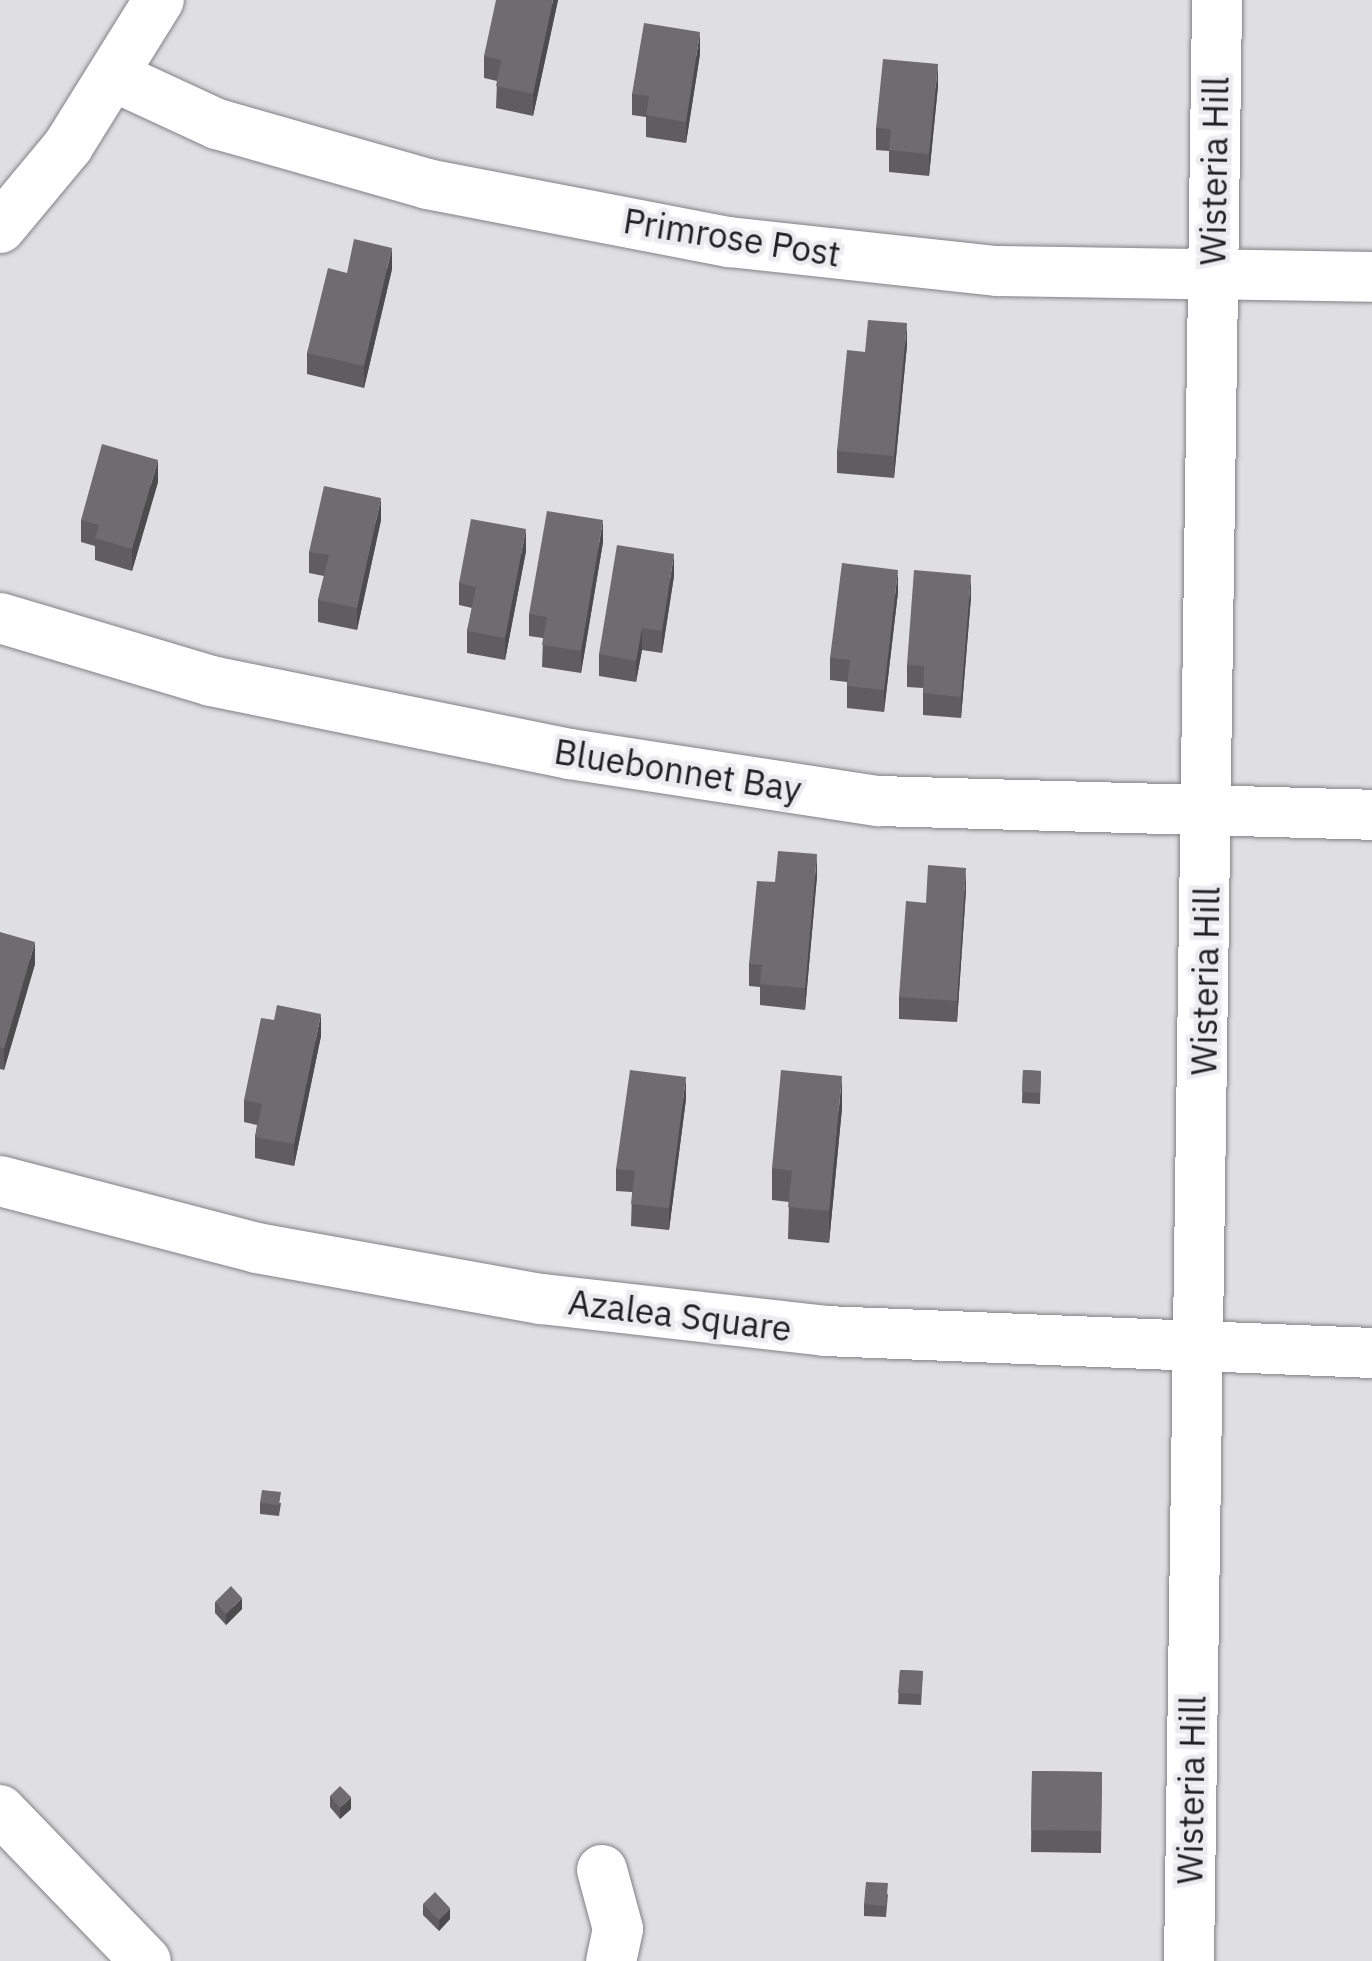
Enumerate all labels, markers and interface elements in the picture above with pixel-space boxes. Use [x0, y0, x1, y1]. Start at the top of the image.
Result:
street label: Wisteria Hill [1191, 76, 1237, 266]
street label: Primrose Post [621, 199, 843, 275]
street label: Bluebonnet Bay [551, 730, 805, 810]
street label: Wisteria Hill [1182, 886, 1228, 1076]
street label: Azalea Square [566, 1280, 794, 1350]
street label: Wisteria Hill [1168, 1695, 1214, 1885]

